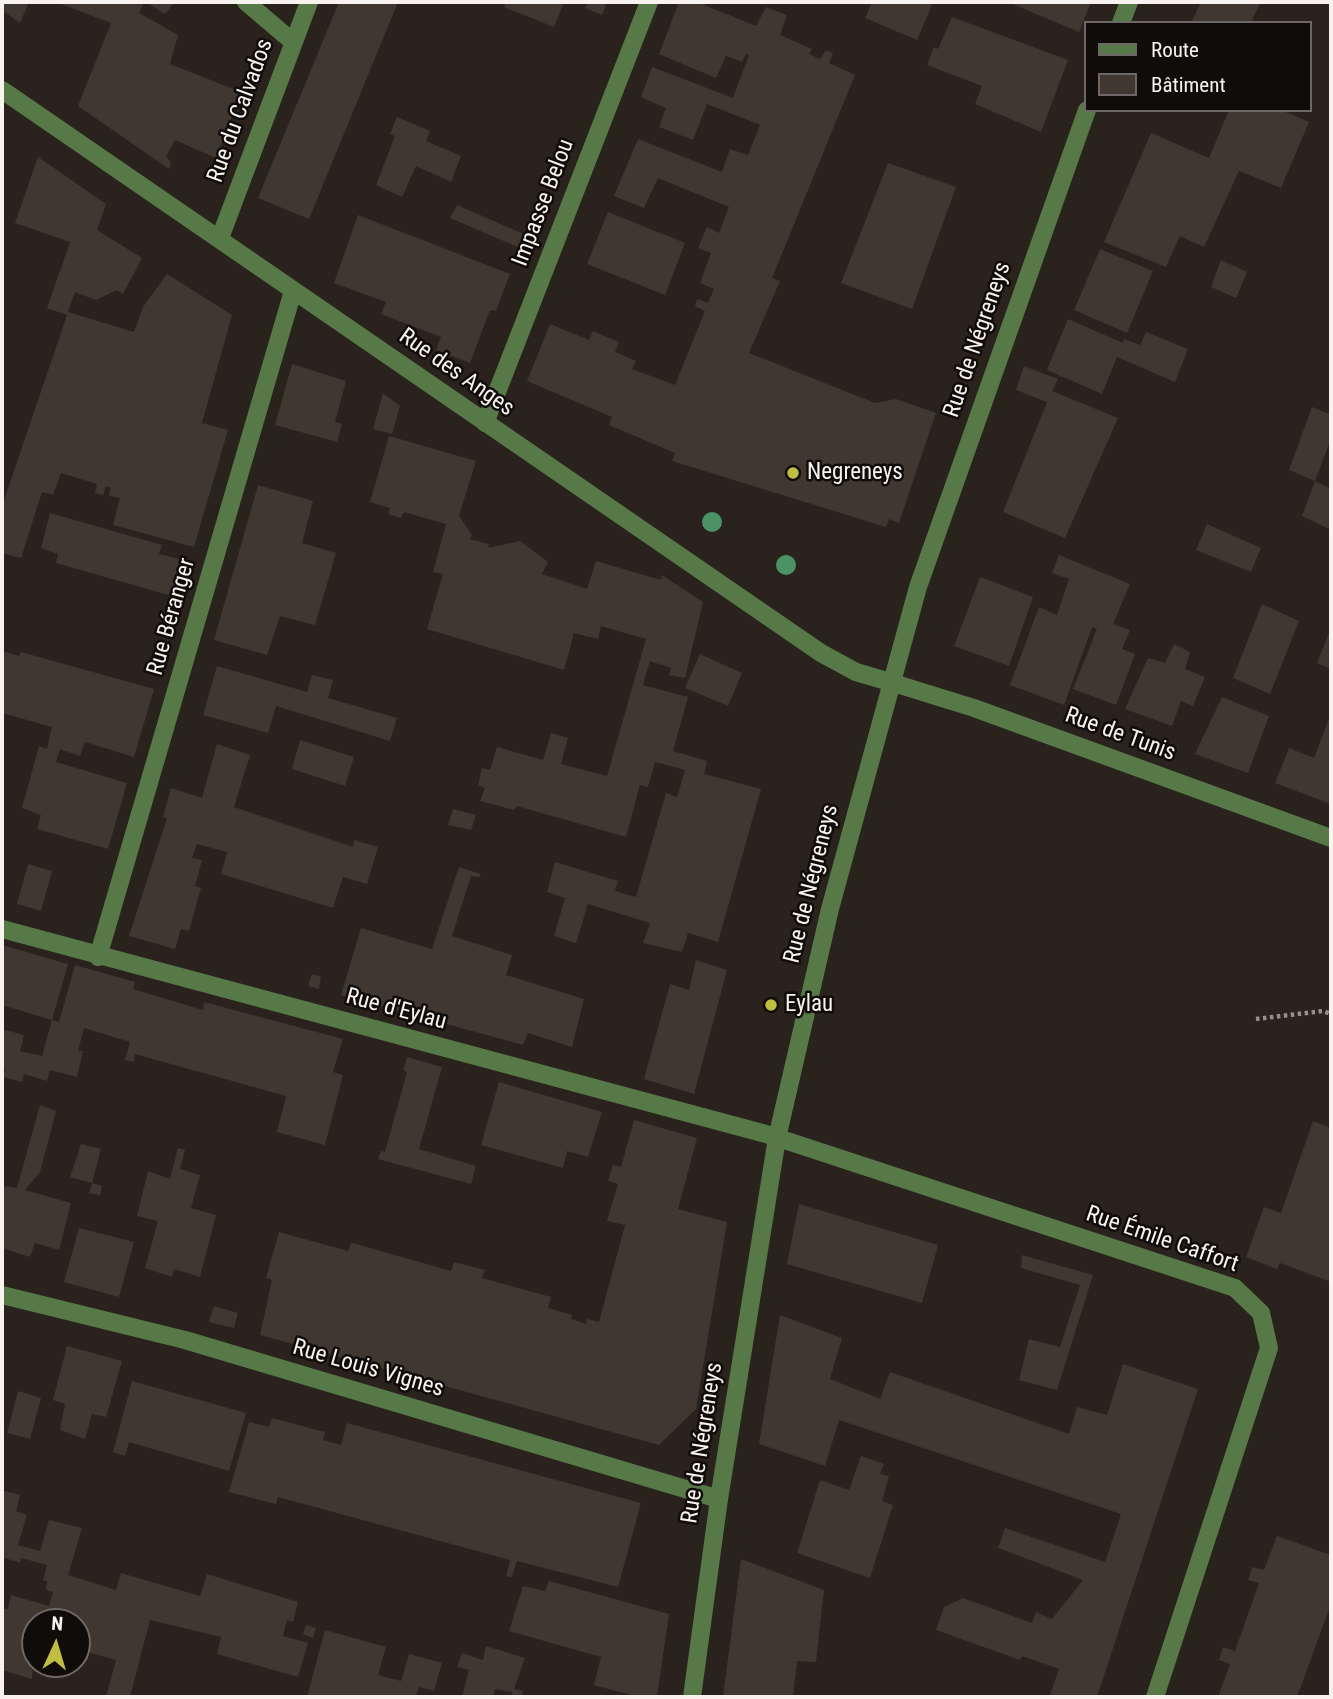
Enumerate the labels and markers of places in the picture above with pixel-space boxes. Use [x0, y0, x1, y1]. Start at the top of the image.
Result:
place label: Negreneys [807, 459, 903, 487]
marker: Negreneys [785, 465, 801, 481]
place label: Eylau [785, 991, 833, 1019]
marker: Eylau [763, 997, 779, 1013]

